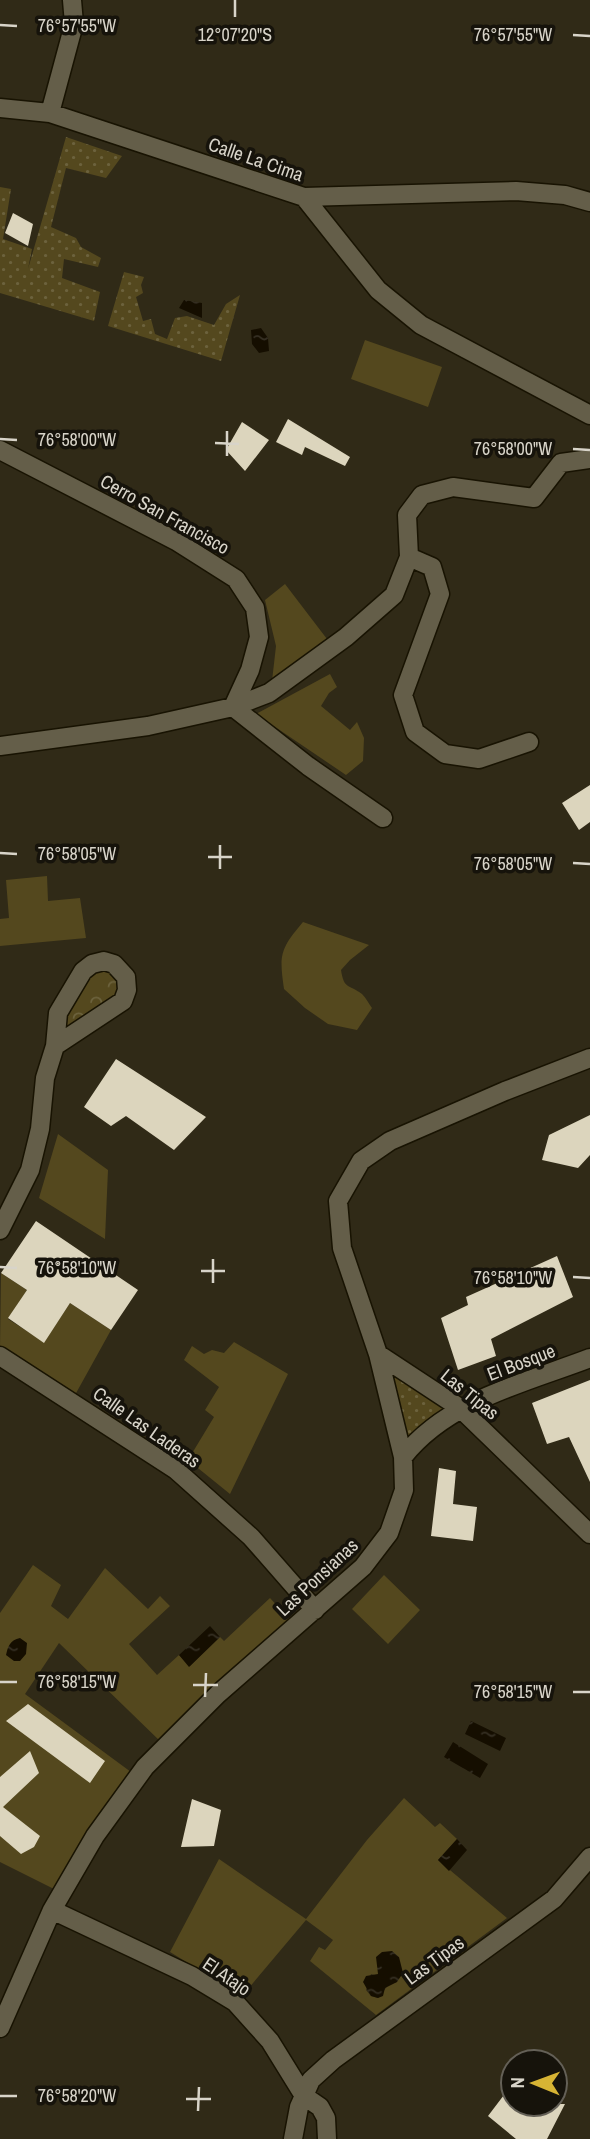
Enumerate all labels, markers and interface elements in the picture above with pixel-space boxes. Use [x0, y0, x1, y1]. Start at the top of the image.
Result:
text: 76°57'55"W [38, 13, 116, 38]
text: 12°07'20"S [198, 22, 272, 47]
text: 76°57'55"W [474, 22, 552, 47]
street label: Calle La Cima [205, 131, 307, 187]
text: 76°58'00"W [38, 427, 116, 452]
text: 76°58'00"W [474, 436, 552, 461]
street label: Cerro San Francisco [96, 468, 234, 560]
text: 76°58'05"W [38, 841, 116, 866]
text: 76°58'05"W [474, 851, 552, 876]
text: 76°58'10"W [38, 1255, 116, 1280]
text: 76°58'10"W [474, 1265, 552, 1290]
street label: El Bosque [483, 1337, 559, 1387]
street label: Las Tipas [435, 1363, 505, 1426]
street label: Calle Las Laderas [88, 1380, 206, 1474]
street label: Las Ponsianas [270, 1532, 364, 1622]
text: 76°58'15"W [38, 1669, 116, 1694]
text: 76°58'15"W [474, 1679, 552, 1704]
street label: Las Tipas [399, 1929, 469, 1990]
street label: El Atajo [198, 1950, 256, 2002]
north arrow [499, 2048, 569, 2118]
text: N [504, 2077, 530, 2089]
text: 76°58'20"W [38, 2083, 116, 2108]

